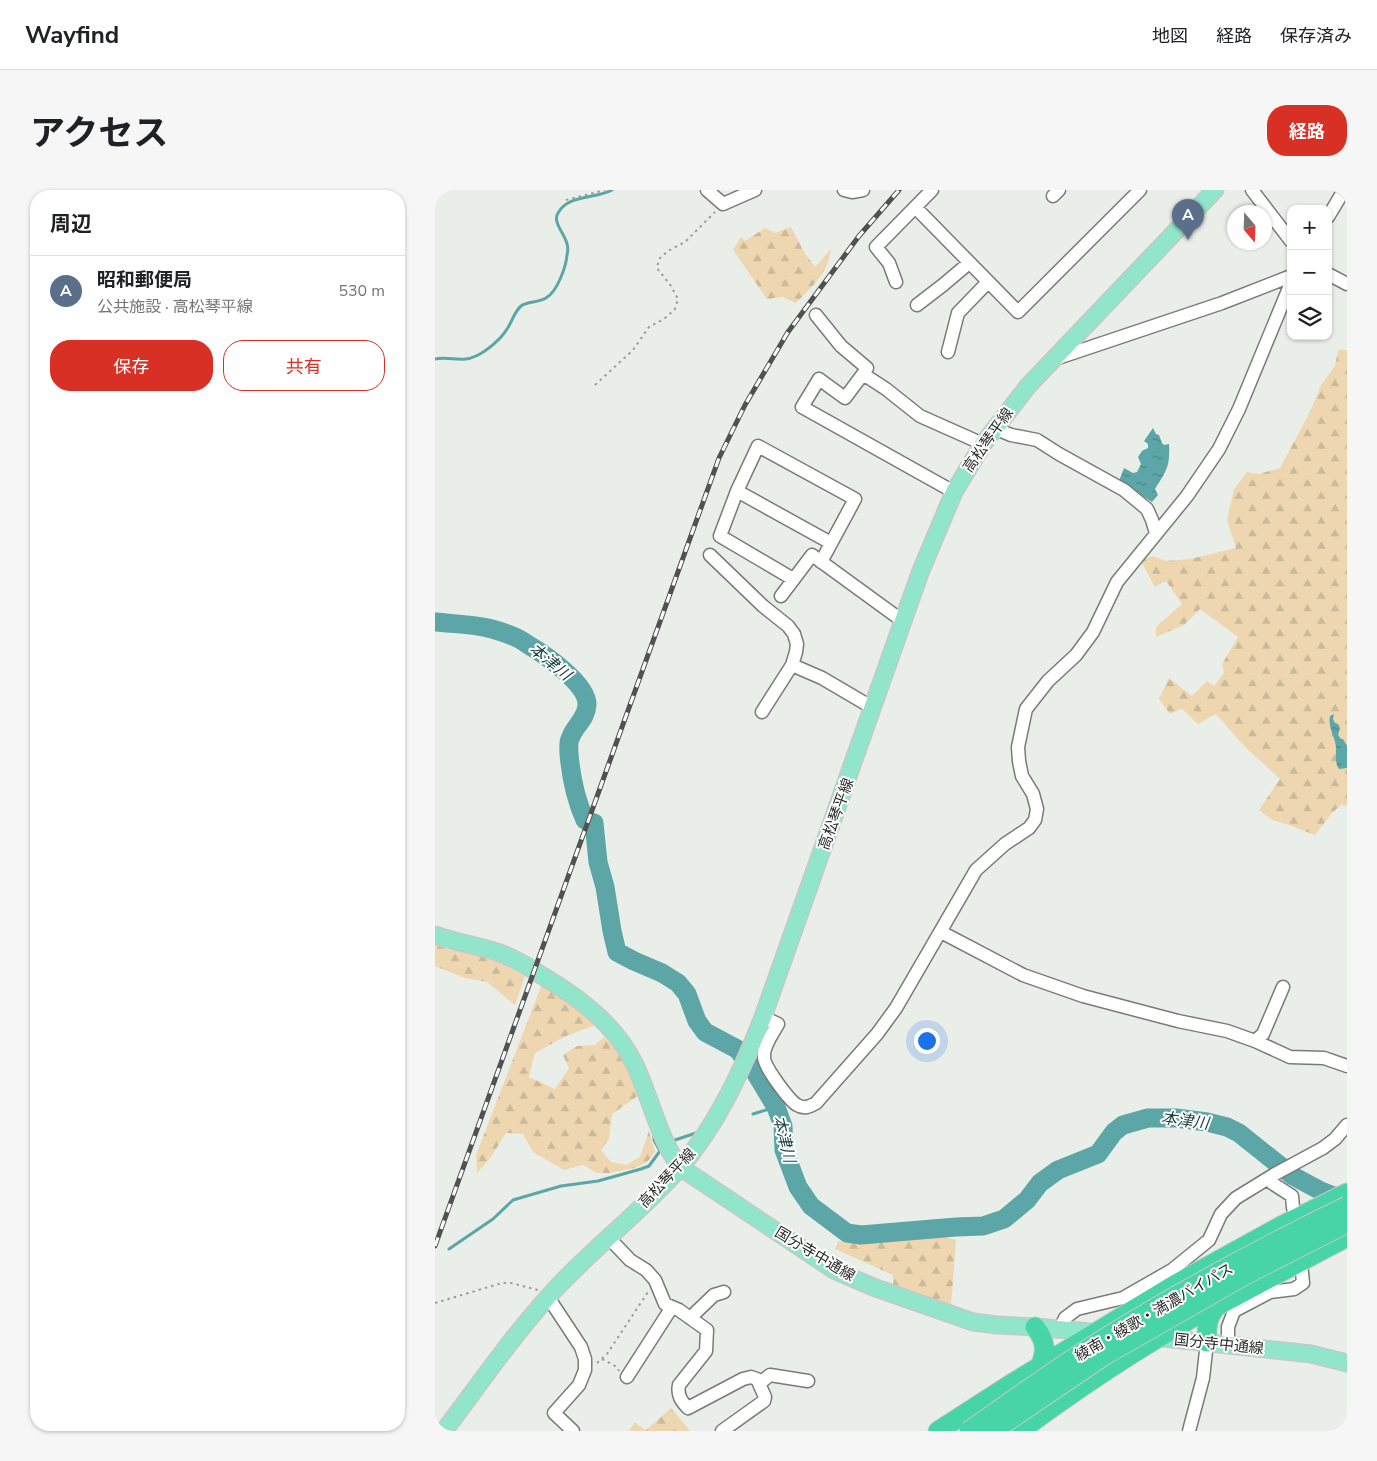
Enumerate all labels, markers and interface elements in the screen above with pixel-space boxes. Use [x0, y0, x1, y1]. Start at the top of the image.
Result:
text: Wayfind [25, 19, 119, 51]
text: 地図 [1152, 24, 1188, 48]
text: 経路 [1216, 24, 1252, 48]
text: 保存済み [1280, 24, 1352, 48]
button: 経路 [1267, 105, 1347, 156]
text: アクセス [30, 110, 168, 157]
pin: A [1172, 199, 1204, 240]
north arrow [1227, 205, 1272, 250]
map controls [1287, 205, 1332, 340]
button: + [1287, 205, 1332, 250]
text: 周辺 [50, 210, 92, 238]
button: − [1287, 250, 1332, 295]
text: 昭和郵便局 [97, 267, 192, 293]
text: A [60, 280, 72, 302]
text: 530 m [338, 280, 385, 302]
button: layers [1287, 295, 1332, 340]
text: 公共施設 · 高松琴平線 [97, 296, 253, 318]
button: 保存 [50, 340, 213, 391]
button: 共有 [223, 340, 385, 391]
street label: 高松琴平線 [958, 404, 1018, 476]
water label: 本津川 [524, 638, 577, 687]
street label: 高松琴平線 [814, 775, 858, 853]
your location [914, 1028, 940, 1054]
water label: 本津川 [1160, 1107, 1212, 1135]
water label: 本津川 [768, 1113, 801, 1167]
street label: 高松琴平線 [634, 1144, 700, 1212]
street label: 国分寺中通線 [771, 1222, 859, 1286]
street label: 綾南・綾歌・満濃バイパス [1071, 1258, 1237, 1366]
street label: 国分寺中通線 [1173, 1329, 1265, 1359]

